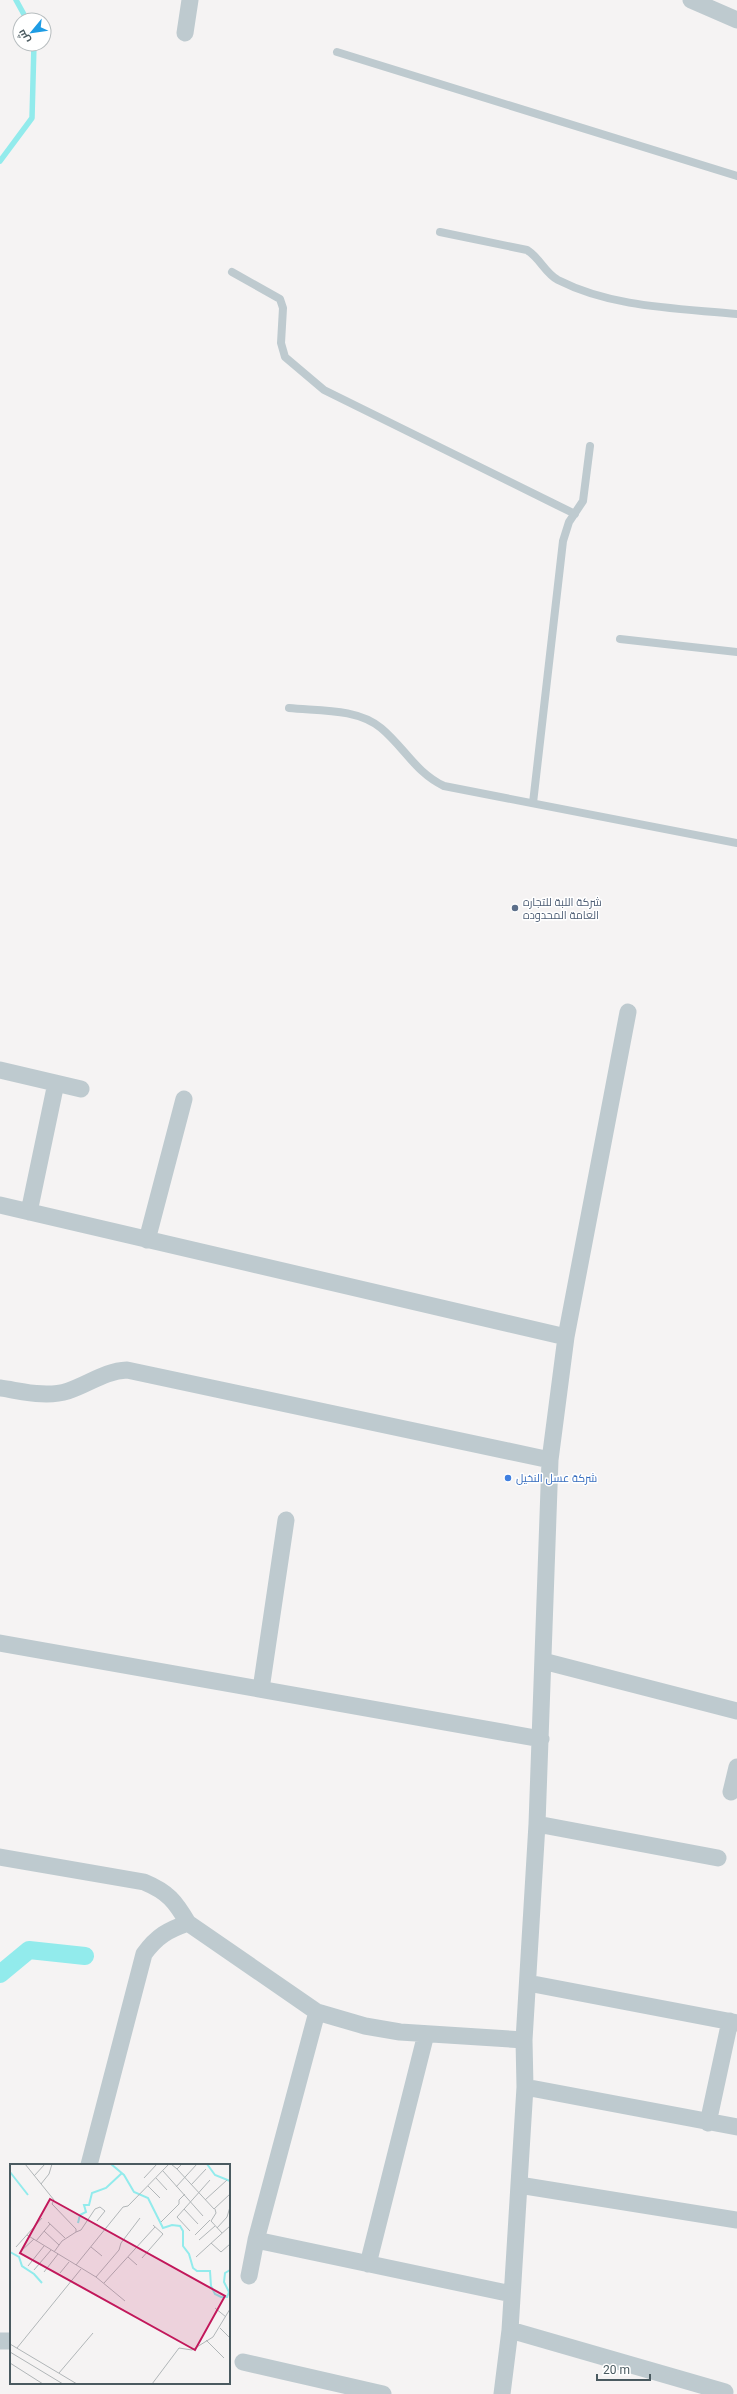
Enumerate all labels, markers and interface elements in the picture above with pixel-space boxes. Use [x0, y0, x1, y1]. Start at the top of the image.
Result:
north arrow [12, 12, 52, 52]
text: ش [15, 27, 33, 46]
place label: شركة اللبة للتجاره العامة المحدوده [523, 896, 602, 922]
marker: شركة اللبة للتجاره العامة المحدوده [510, 903, 520, 913]
place label: شركة عسل النخيل [516, 1472, 597, 1485]
marker: شركة عسل النخيل [503, 1473, 513, 1483]
inset map [10, 2164, 230, 2384]
scale bar [597, 2356, 650, 2382]
text: 20 m [603, 2363, 630, 2377]

